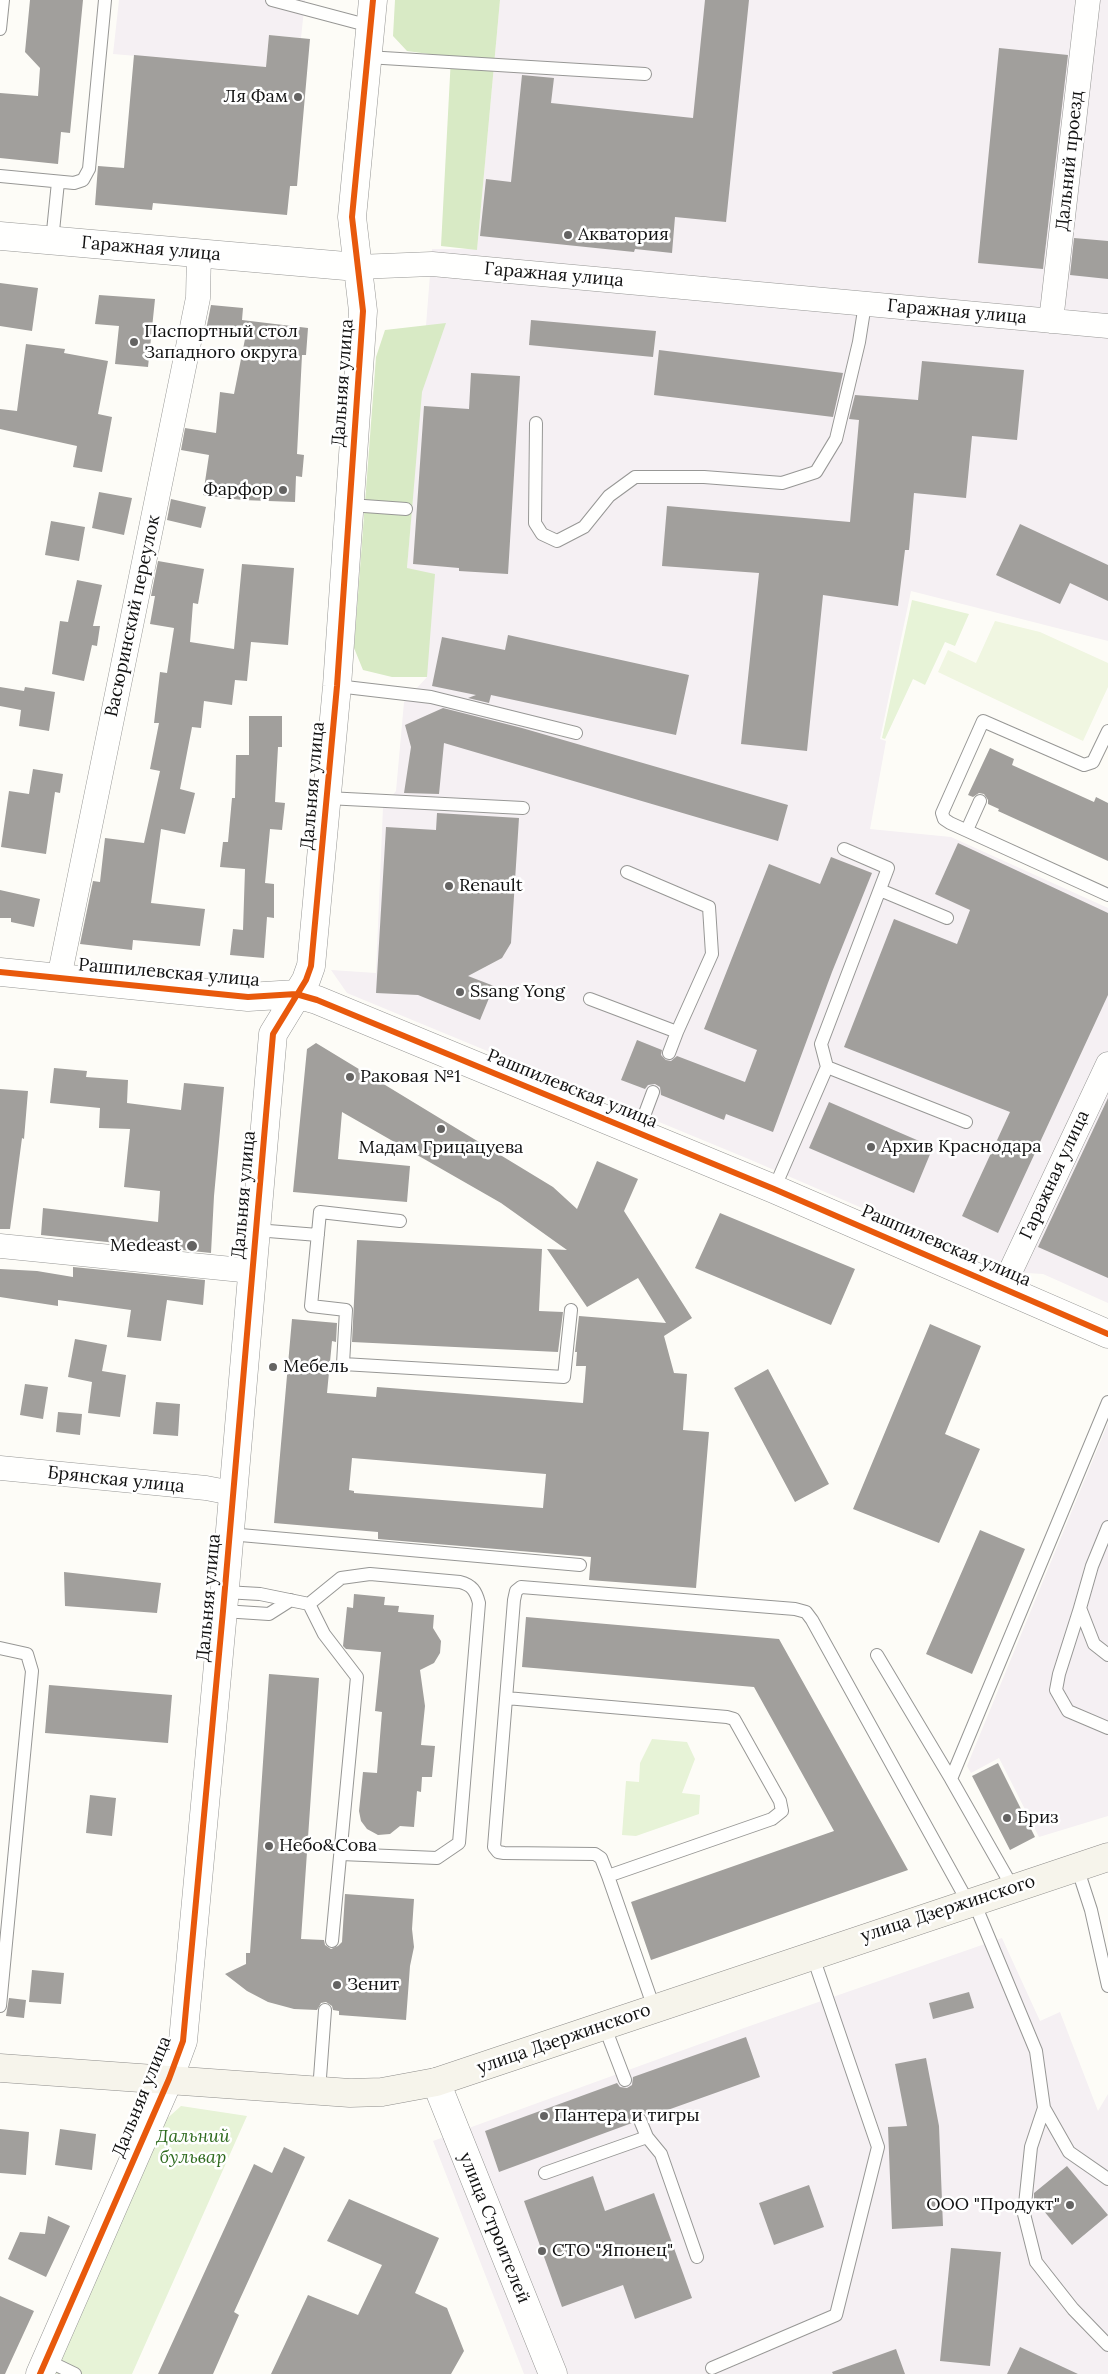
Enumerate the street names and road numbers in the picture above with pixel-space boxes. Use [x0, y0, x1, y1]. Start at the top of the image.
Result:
street label: Дальний проезд [1052, 90, 1088, 232]
street label: Гаражная улица [80, 232, 222, 266]
street label: Гаражная улица [483, 258, 625, 292]
street label: Гаражная улица [886, 295, 1028, 329]
street label: Дальняя улица [328, 318, 358, 448]
street label: Васюринский переулок [101, 513, 165, 719]
street label: Дальняя улица [297, 721, 329, 851]
street label: Рашпилевская улица [77, 954, 261, 992]
street label: Рашпилевская улица [484, 1045, 660, 1133]
street label: Гаражная улица [1016, 1107, 1094, 1243]
street label: Дальняя улица [228, 1130, 260, 1260]
street label: Рашпилевская улица [858, 1200, 1034, 1292]
street label: Брянская улица [46, 1462, 186, 1498]
street label: Дальняя улица [193, 1533, 225, 1663]
street label: улица Дзержинского [858, 1871, 1038, 1947]
street label: улица Дзержинского [474, 1999, 654, 2079]
street label: Дальняя улица [108, 2033, 176, 2161]
street label: улица Строителей [454, 2149, 534, 2307]

